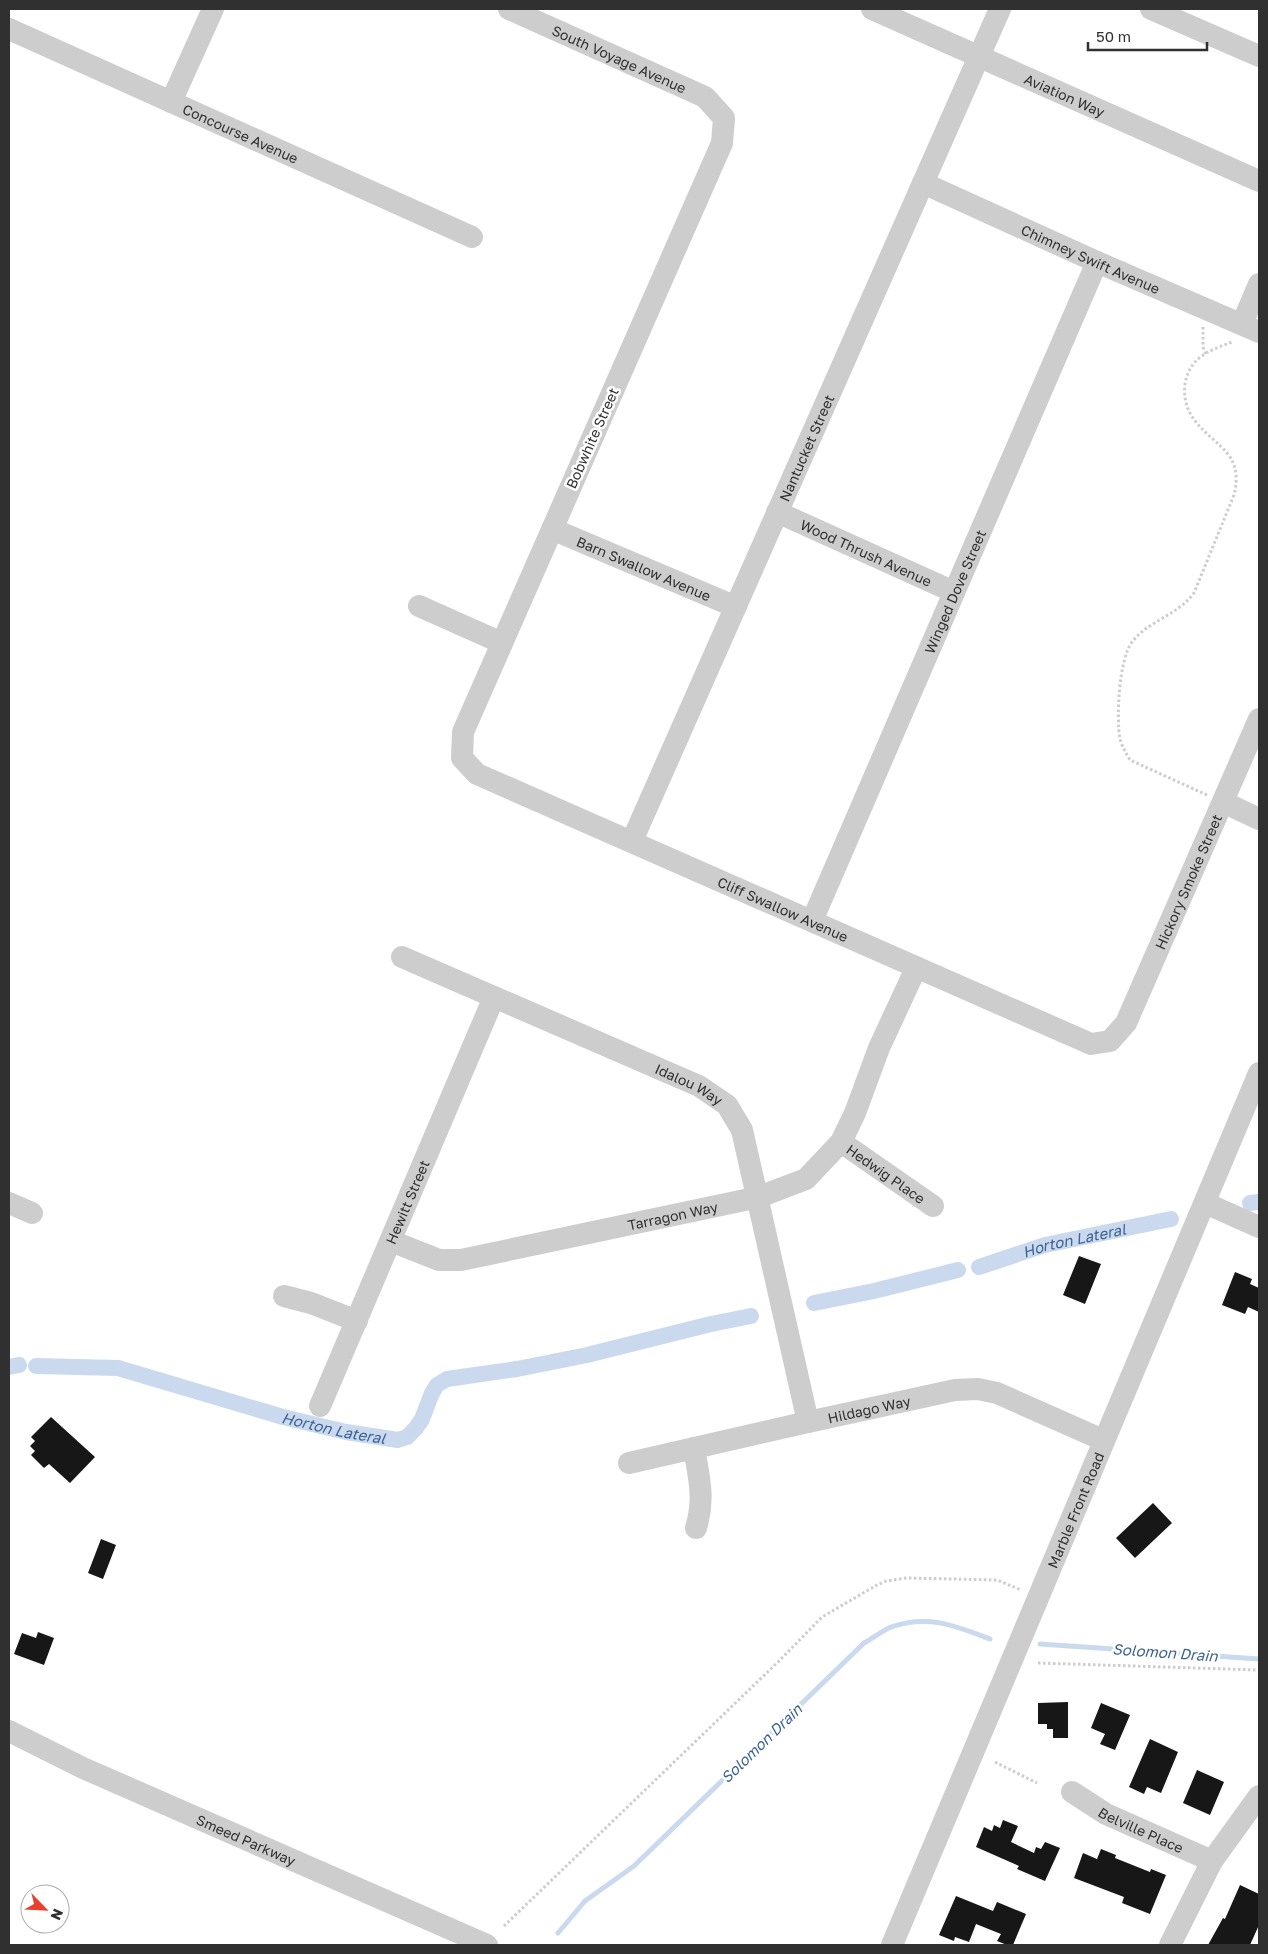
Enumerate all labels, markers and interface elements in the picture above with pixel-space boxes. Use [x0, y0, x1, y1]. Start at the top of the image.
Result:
scale bar [1088, 20, 1207, 52]
street label: South Voyage Avenue [550, 21, 689, 96]
text: 50 m [1096, 27, 1131, 45]
street label: Aviation Way [1022, 69, 1108, 120]
street label: Concourse Avenue [180, 100, 301, 166]
street label: Chimney Swift Avenue [1019, 220, 1163, 297]
street label: Bobwhite Street [562, 385, 622, 491]
street label: Nantucket Street [775, 392, 837, 504]
street label: Wood Thrush Avenue [798, 515, 935, 589]
street label: Winged Dove Street [920, 527, 989, 656]
street label: Barn Swallow Avenue [574, 532, 714, 604]
street label: Hickory Smoke Street [1151, 811, 1225, 952]
street label: Cliff Swallow Avenue [715, 872, 851, 945]
street label: Idalou Way [653, 1060, 726, 1108]
street label: Hedwig Place [844, 1140, 929, 1207]
street label: Hewitt Street [382, 1157, 432, 1246]
street label: Tarragon Way [626, 1197, 719, 1233]
water label: Horton Lateral [1020, 1219, 1128, 1261]
street label: Hildago Way [826, 1391, 912, 1426]
water label: Horton Lateral [280, 1408, 388, 1447]
street label: Marble Front Road [1043, 1449, 1107, 1570]
water label: Solomon Drain [1112, 1639, 1219, 1665]
water label: Solomon Drain [717, 1699, 806, 1786]
street label: Belville Place [1095, 1803, 1186, 1856]
street label: Smeed Parkway [194, 1810, 299, 1869]
north arrow [20, 1884, 70, 1934]
text: N [47, 1906, 67, 1923]

